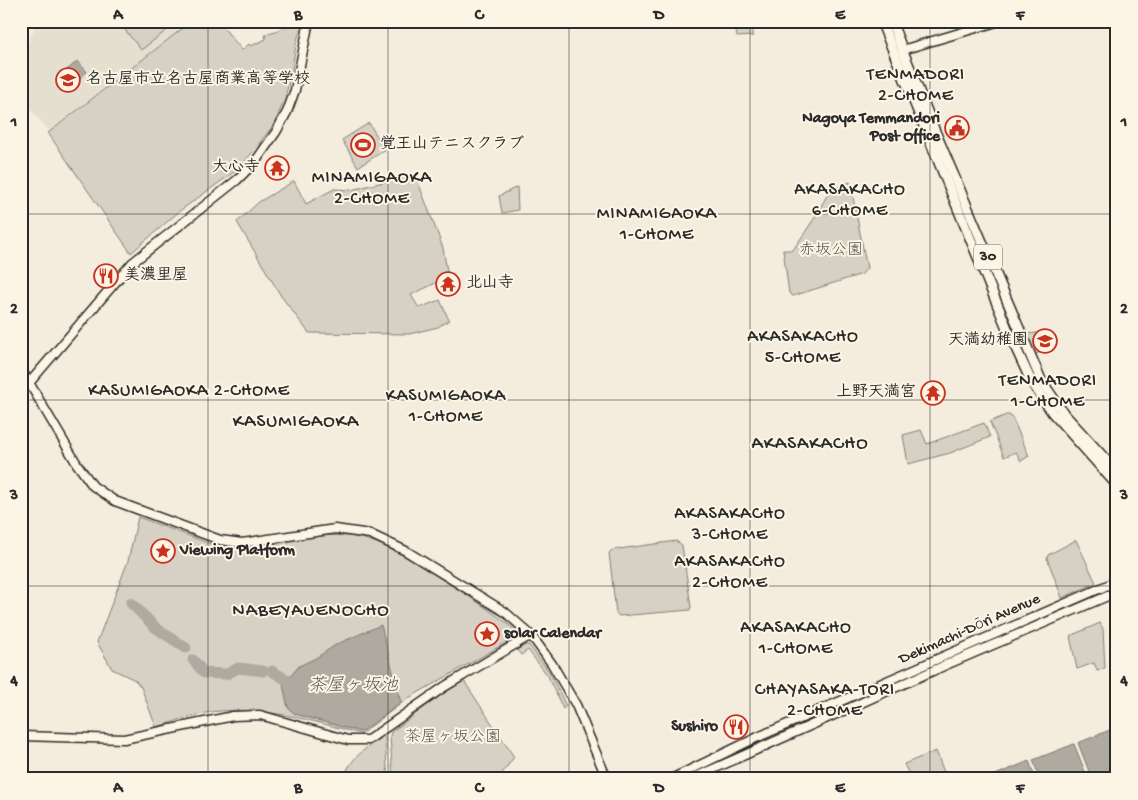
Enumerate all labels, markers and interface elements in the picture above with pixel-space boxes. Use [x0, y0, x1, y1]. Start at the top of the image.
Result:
text: A [112, 7, 124, 26]
text: B [293, 7, 303, 26]
text: C [474, 7, 485, 26]
text: D [652, 7, 665, 26]
text: E [835, 7, 846, 26]
text: F [1015, 7, 1026, 26]
district label: TENMADORI 2-CHOME [866, 65, 965, 107]
school or university icon: 名古屋市立名古屋商業高等学校 [55, 67, 81, 93]
place label: 名古屋市立名古屋商業高等学校 [86, 69, 310, 90]
place label: Nagoya Temmandori Post Office [802, 110, 941, 147]
text: 1 [10, 114, 17, 133]
text: 1 [1120, 114, 1127, 133]
public building icon: Nagoya Temmandori Post Office [944, 115, 970, 141]
sports icon: 覚王山テニスクラブ [350, 132, 376, 158]
place label: 覚王山テニスクラブ [380, 134, 524, 155]
temple icon: 大心寺 [264, 155, 290, 181]
place label: 大心寺 [212, 157, 260, 178]
district label: MINAMIGAOKA 2-CHOME [312, 168, 433, 210]
district label: AKASAKACHO 6-CHOME [794, 180, 906, 222]
district label: MINAMIGAOKA 1-CHOME [597, 204, 718, 246]
park label: 赤坂公園 [799, 241, 863, 261]
road number: 30 [974, 244, 1002, 270]
restaurant icon: 美濃里屋 [93, 263, 119, 289]
place label: 美濃里屋 [124, 265, 188, 286]
temple icon: 北山寺 [435, 271, 461, 297]
place label: 北山寺 [466, 273, 514, 294]
text: 2 [10, 301, 18, 320]
text: 2 [1120, 301, 1128, 320]
district label: AKASAKACHO 5-CHOME [747, 327, 859, 369]
school or university icon: 天満幼稚園 [1032, 328, 1058, 354]
place label: 天満幼稚園 [948, 330, 1028, 351]
district label: TENMADORI 1-CHOME [998, 371, 1097, 413]
temple icon: 上野天満宮 [920, 380, 946, 406]
district label: KASUMIGAOKA 2-CHOME [88, 381, 290, 402]
place label: 上野天満宮 [836, 382, 916, 403]
district label: KASUMIGAOKA 1-CHOME [386, 386, 507, 428]
district label: KASUMIGAOKA [233, 411, 360, 434]
district label: AKASAKACHO [751, 433, 869, 456]
text: 3 [9, 487, 18, 506]
text: 3 [1119, 487, 1128, 506]
district label: AKASAKACHO 3-CHOME [674, 504, 786, 546]
place icon: Viewing Platform [150, 538, 176, 564]
place label: Viewing Platform [179, 541, 296, 561]
district label: AKASAKACHO 2-CHOME [674, 552, 786, 594]
street label: Dekimachi-Dōri Avenue [896, 590, 1044, 670]
district label: NABEYAUENOCHO [232, 600, 390, 623]
district label: AKASAKACHO 1-CHOME [740, 618, 852, 660]
place icon: solar Calendar [474, 621, 500, 647]
place label: solar Calendar [504, 625, 603, 644]
text: 4 [9, 673, 18, 692]
text: 4 [1119, 673, 1128, 692]
water label: 茶屋ヶ坂池 [308, 675, 399, 697]
district label: CHAYASAKA-TORI 2-CHOME [755, 680, 895, 722]
restaurant icon: Sushiro [723, 714, 749, 740]
place label: Sushiro [671, 718, 719, 737]
park label: 茶屋ヶ坂公園 [405, 728, 501, 748]
text: A [112, 780, 124, 799]
text: B [293, 780, 303, 799]
text: C [474, 780, 485, 799]
text: D [652, 780, 665, 799]
text: E [835, 780, 846, 799]
text: F [1015, 780, 1026, 799]

